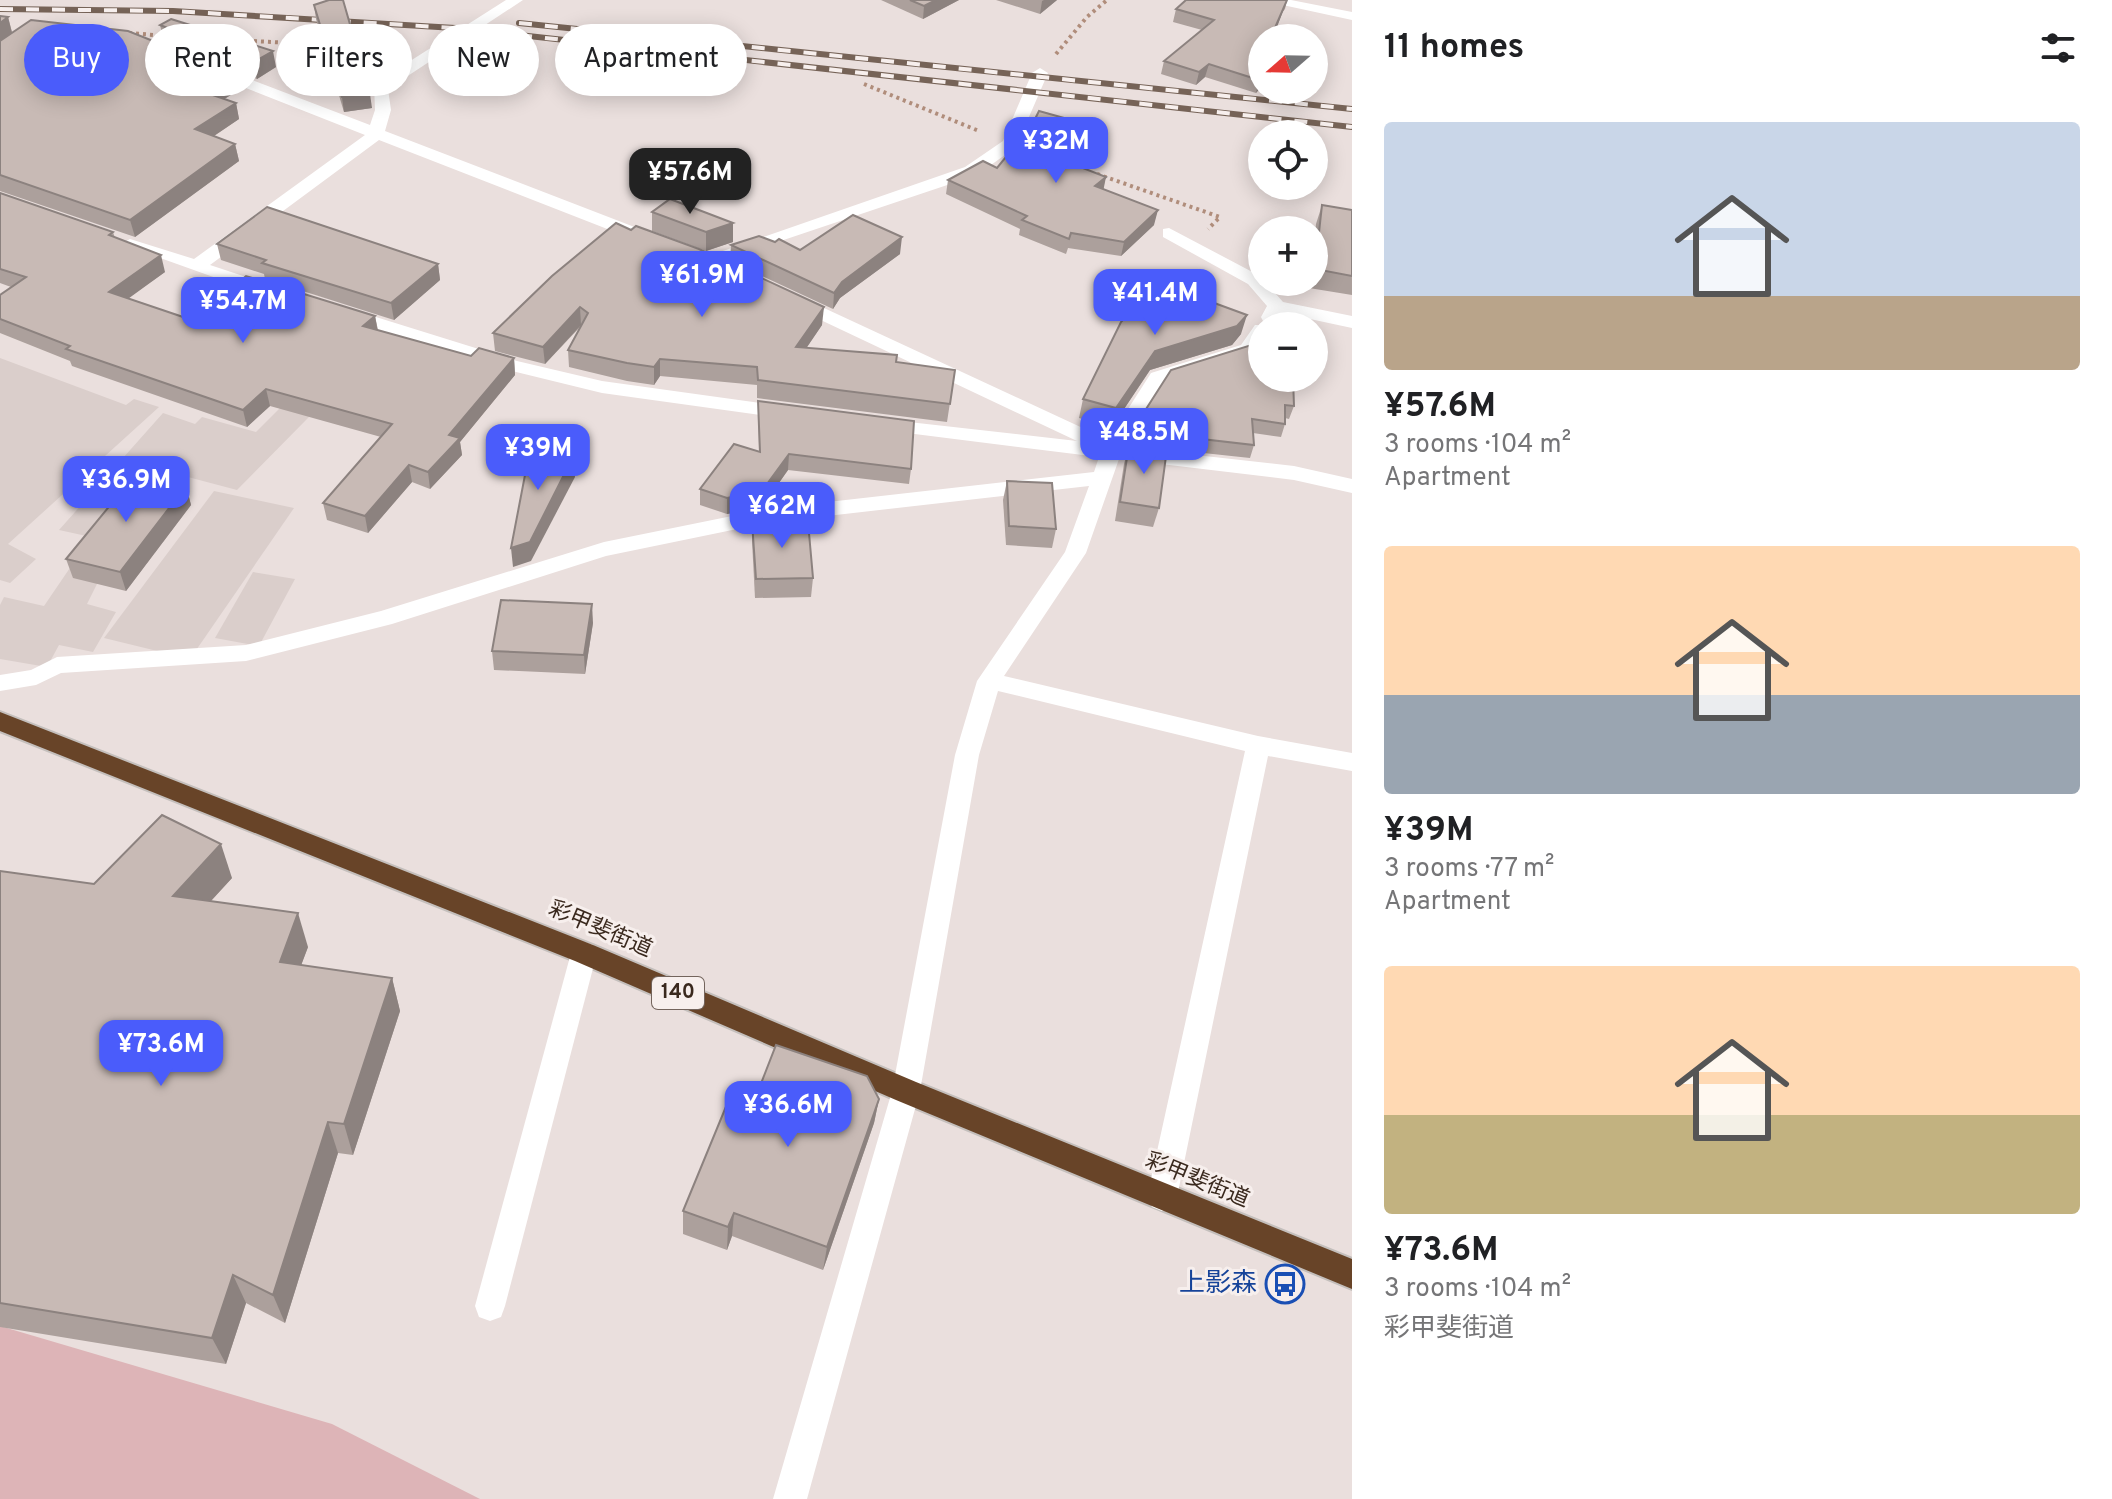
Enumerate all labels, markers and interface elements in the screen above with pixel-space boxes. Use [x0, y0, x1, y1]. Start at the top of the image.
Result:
chip: Buy [24, 24, 129, 96]
chip: Rent [145, 24, 260, 96]
chip: Filters [276, 24, 412, 96]
chip: New [428, 24, 539, 96]
chip: Apartment [555, 24, 747, 96]
north arrow [1248, 24, 1328, 104]
map controls [1248, 24, 1328, 392]
icon: filters [2036, 26, 2080, 70]
text: 11 homes [1384, 27, 1524, 70]
pin: ¥32M [1009, 117, 1103, 185]
button: locate [1248, 120, 1328, 200]
text: ¥32M [1022, 126, 1090, 159]
pin: ¥57.6M [625, 148, 755, 216]
text: ¥57.6M [647, 157, 733, 190]
icon: home [1660, 174, 1804, 318]
button: + [1248, 216, 1328, 296]
pin: ¥61.9M [637, 251, 767, 319]
text: ¥61.9M [659, 260, 745, 293]
pin: ¥41.4M [1090, 269, 1220, 337]
pin: ¥54.7M [178, 277, 308, 345]
text: ¥41.4M [1111, 278, 1199, 311]
text: ¥54.7M [199, 286, 287, 319]
button: − [1248, 312, 1328, 392]
text: ¥57.6M [1384, 386, 1496, 429]
pin: ¥48.5M [1079, 408, 1209, 476]
text: ¥48.5M [1098, 417, 1190, 450]
pin: ¥39M [491, 424, 585, 492]
text: 3 rooms · 104 m² [1384, 429, 1571, 462]
text: ¥39M [504, 433, 572, 466]
pin: ¥36.9M [61, 456, 191, 524]
text: Apartment [1384, 462, 1511, 495]
text: ¥36.9M [81, 465, 171, 498]
pin: ¥62M [735, 482, 829, 550]
text: ¥62M [748, 491, 816, 524]
icon: home [1660, 598, 1804, 742]
text: ¥39M [1384, 810, 1473, 853]
text: 3 rooms · 77 m² [1384, 853, 1554, 886]
text: Apartment [1384, 886, 1511, 919]
street label: 彩甲斐街道 [544, 896, 656, 964]
road number: 140 [652, 977, 704, 1009]
icon: home [1660, 1018, 1804, 1162]
pin: ¥73.6M [96, 1020, 226, 1088]
text: ¥73.6M [117, 1029, 205, 1062]
pin: ¥36.6M [723, 1081, 853, 1149]
text: ¥36.6M [743, 1090, 833, 1123]
street label: 彩甲斐街道 [1141, 1148, 1253, 1214]
text: ¥73.6M [1384, 1230, 1499, 1273]
bus stop icon: 上影森 [1264, 1263, 1306, 1305]
place label: 上影森 [1179, 1268, 1257, 1301]
text: 3 rooms · 104 m² [1384, 1273, 1571, 1306]
text: 彩甲斐街道 [1384, 1313, 1514, 1346]

